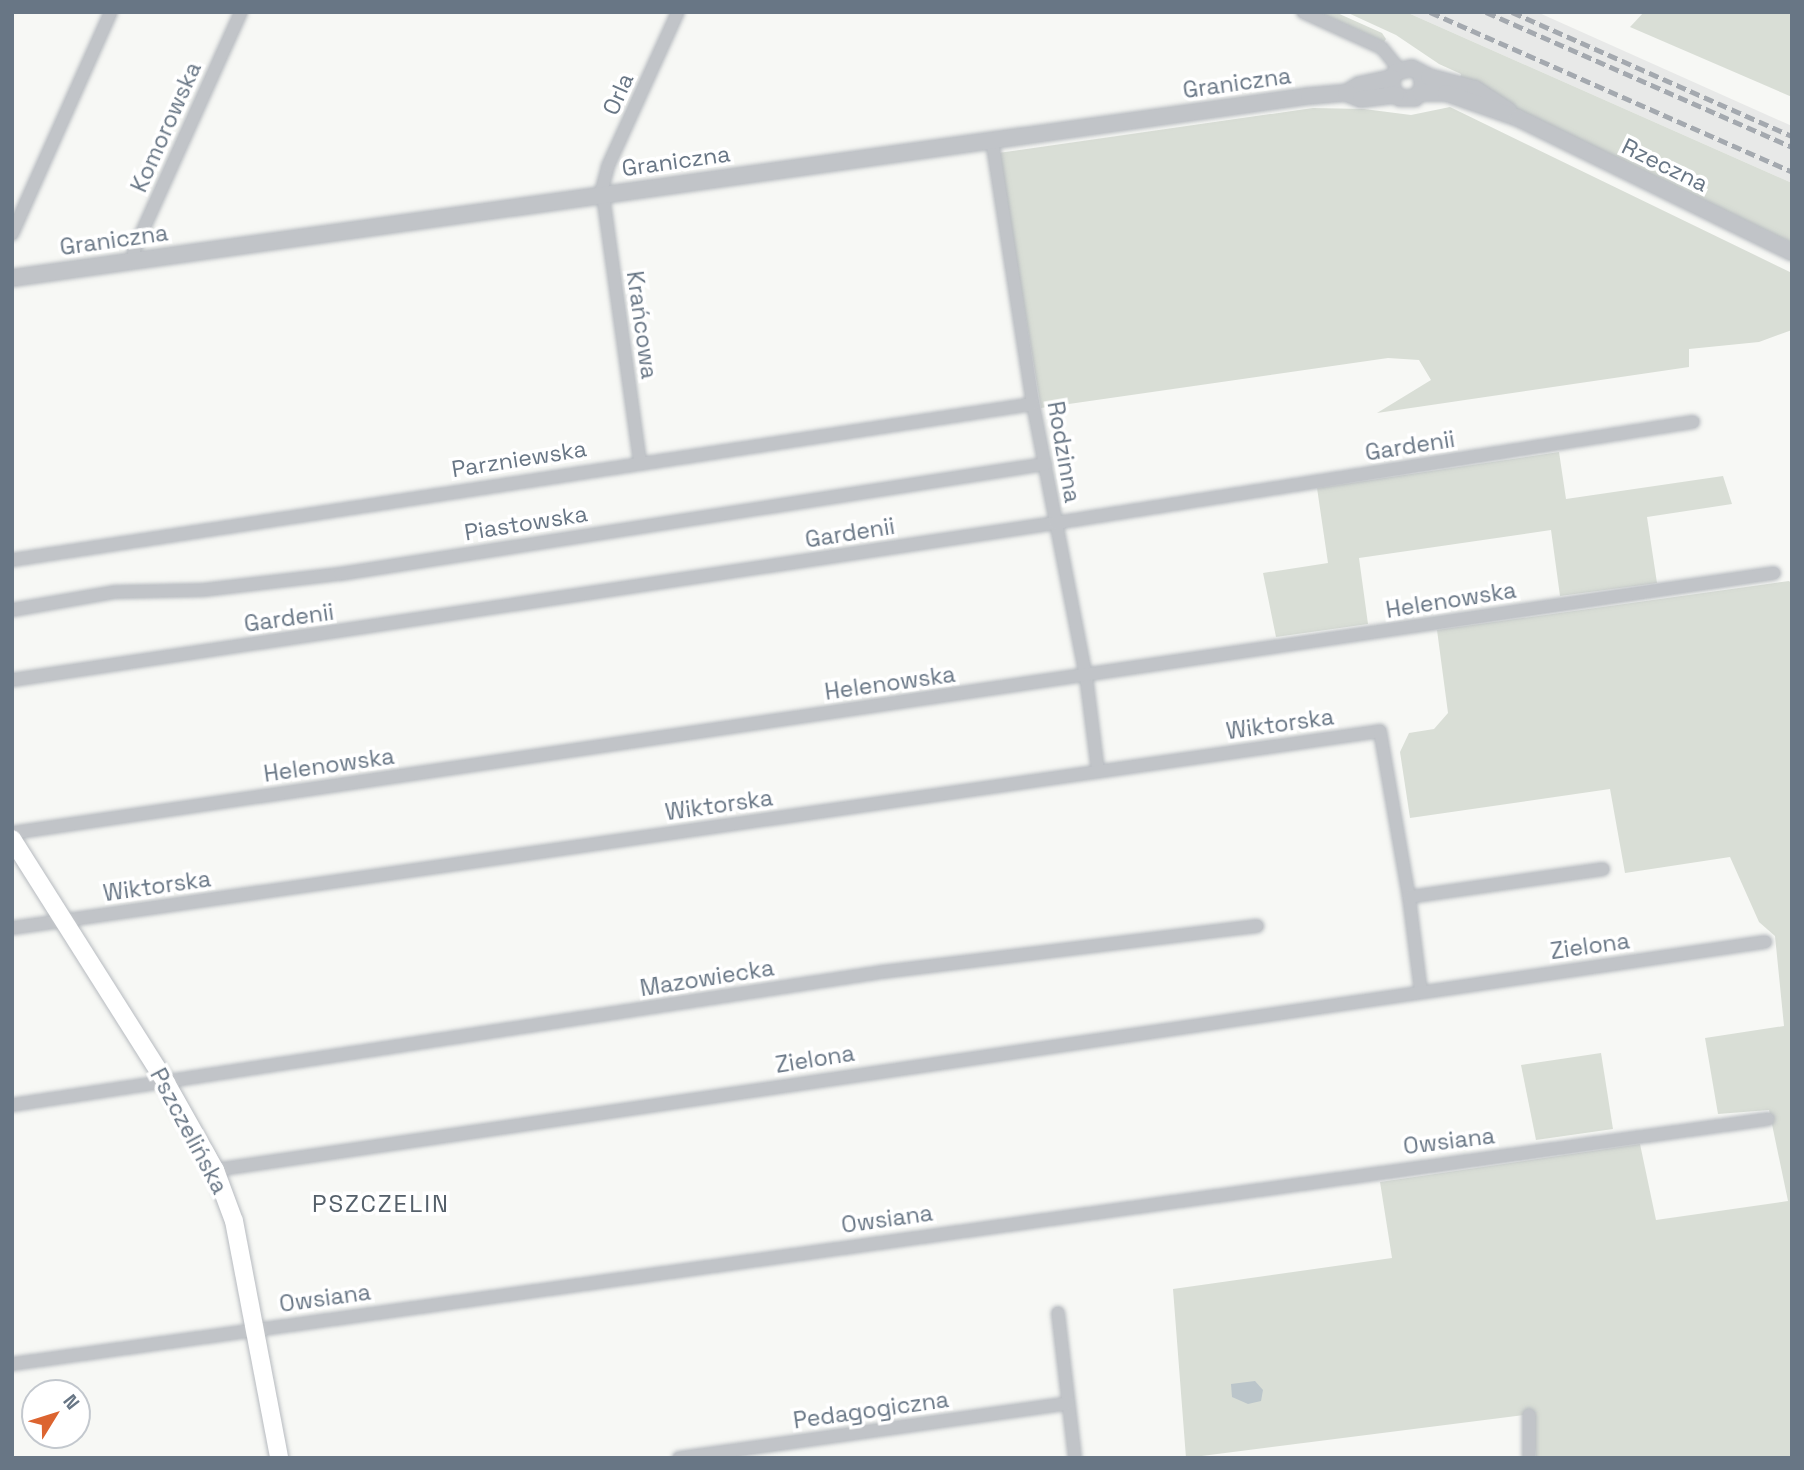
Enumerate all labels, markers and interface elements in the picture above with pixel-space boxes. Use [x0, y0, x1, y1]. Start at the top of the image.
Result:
street label: Komorowska [125, 58, 207, 196]
street label: Graniczna [1181, 62, 1293, 104]
street label: Orla [597, 69, 639, 119]
street label: Rzeczna [1617, 132, 1713, 198]
street label: Graniczna [620, 140, 732, 182]
street label: Graniczna [58, 219, 170, 261]
street label: Krańcowa [621, 269, 663, 381]
street label: Rodzinna [1042, 399, 1086, 505]
street label: Gardenii [1363, 425, 1457, 467]
street label: Parzniewska [450, 435, 588, 483]
street label: Piastowska [462, 500, 590, 546]
street label: Gardenii [803, 512, 897, 554]
street label: Helenowska [1384, 576, 1518, 624]
street label: Gardenii [242, 598, 336, 638]
street label: Helenowska [823, 660, 957, 706]
street label: Wiktorska [1224, 703, 1336, 745]
street label: Helenowska [262, 742, 396, 788]
street label: Wiktorska [663, 784, 775, 826]
street label: Wiktorska [101, 865, 213, 907]
street label: Zielona [1549, 927, 1631, 965]
street label: Mazowiecka [638, 954, 776, 1002]
street label: Zielona [773, 1039, 857, 1079]
street label: Pszczelińska [144, 1063, 234, 1199]
street label: Owsiana [1402, 1122, 1496, 1160]
district label: PSZCZELIN [313, 1190, 449, 1218]
street label: Owsiana [840, 1199, 934, 1239]
street label: Owsiana [278, 1278, 372, 1318]
north arrow [21, 1379, 91, 1449]
street label: Pedagogiczna [791, 1385, 951, 1435]
text: N [58, 1389, 85, 1415]

